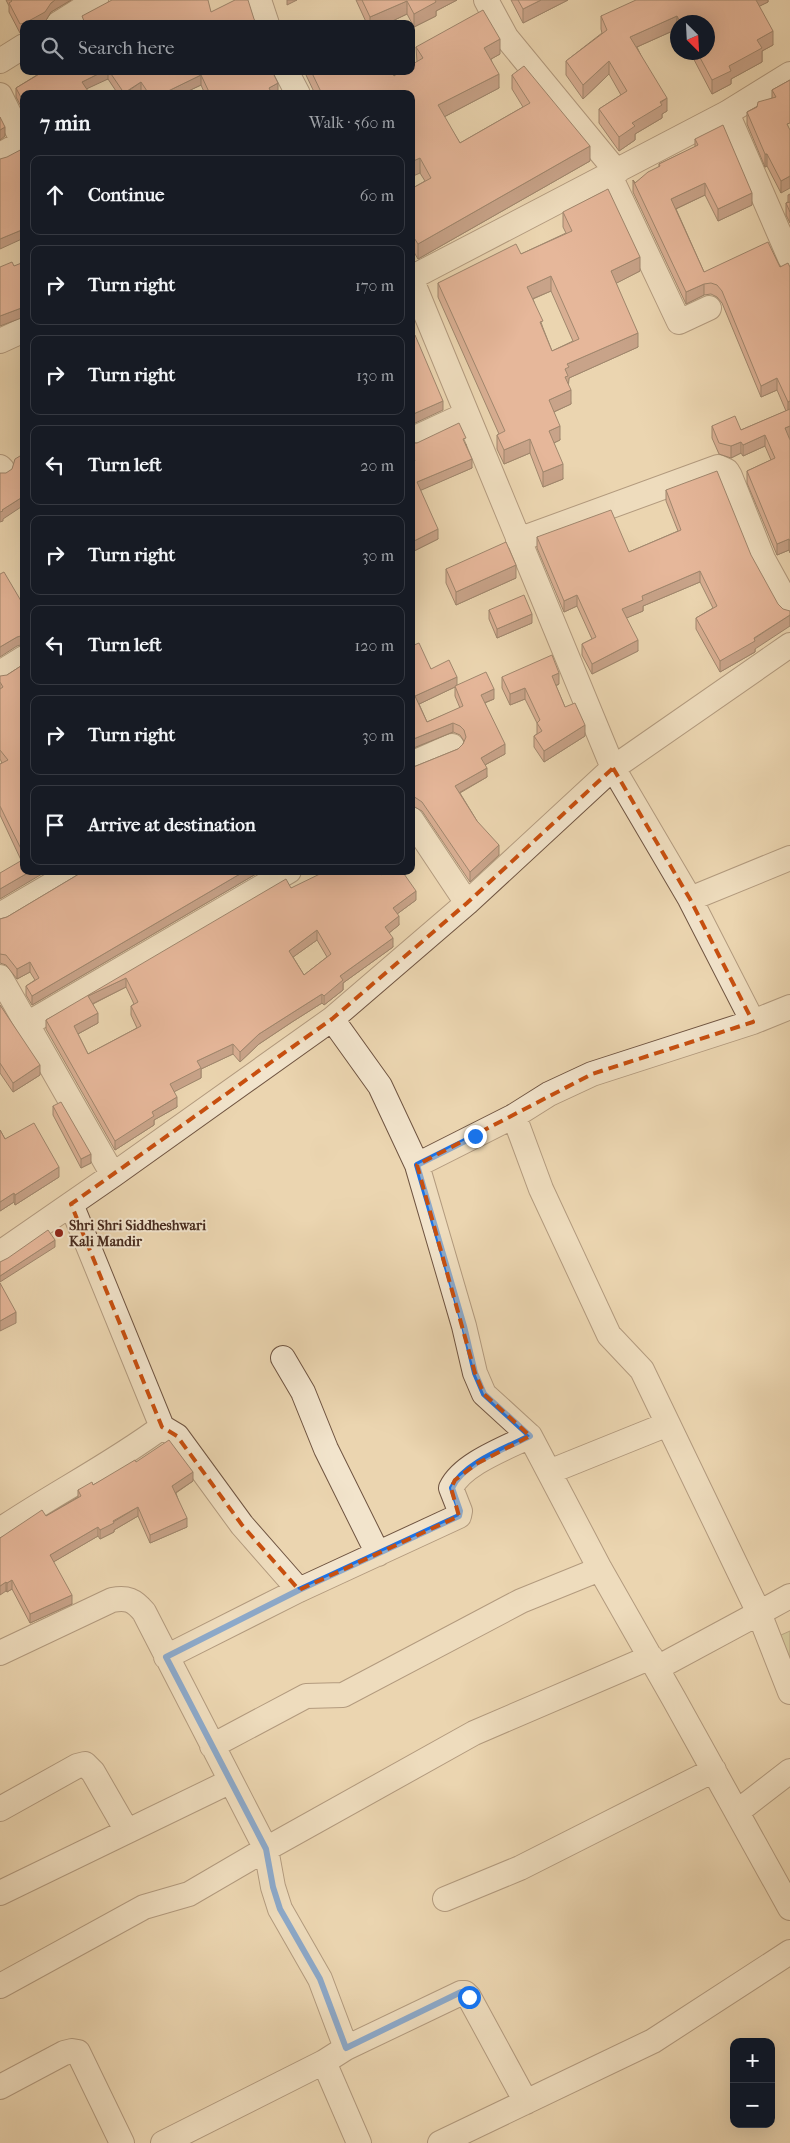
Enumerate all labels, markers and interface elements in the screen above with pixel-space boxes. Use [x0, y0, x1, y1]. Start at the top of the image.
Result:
north arrow [670, 15, 715, 60]
search box [20, 20, 415, 75]
icon: search [38, 34, 66, 62]
text: Search here [78, 37, 174, 59]
text: 7 min [40, 111, 91, 135]
text: Walk · 560 m [309, 113, 395, 132]
icon: ahead [41, 181, 69, 209]
text: Continue [88, 184, 164, 206]
text: 60 m [360, 186, 394, 205]
icon: right [41, 271, 69, 299]
text: Turn right [88, 274, 175, 296]
text: 170 m [355, 276, 394, 295]
icon: right [41, 361, 69, 389]
text: Turn right [88, 364, 175, 386]
text: 130 m [356, 366, 394, 385]
icon: left [41, 451, 69, 479]
text: Turn left [88, 454, 162, 476]
text: 20 m [360, 456, 394, 475]
icon: right [41, 541, 69, 569]
text: Turn right [88, 544, 175, 566]
text: 30 m [362, 546, 394, 565]
icon: left [41, 631, 69, 659]
text: Turn left [88, 634, 162, 656]
text: 120 m [355, 636, 394, 655]
icon: right [41, 721, 69, 749]
text: Turn right [88, 724, 175, 746]
text: 30 m [362, 726, 394, 745]
icon: arrive [41, 811, 69, 839]
text: Arrive at destination [88, 814, 256, 836]
route end [464, 1125, 487, 1148]
place label: Shri Shri Siddheshwari Kali Mandir [69, 1217, 207, 1250]
marker: Shri Shri Siddheshwari Kali Mandir [53, 1227, 65, 1239]
route start [458, 1986, 481, 2009]
map controls [730, 2038, 775, 2128]
button: + [730, 2038, 775, 2083]
button: − [730, 2083, 775, 2128]

